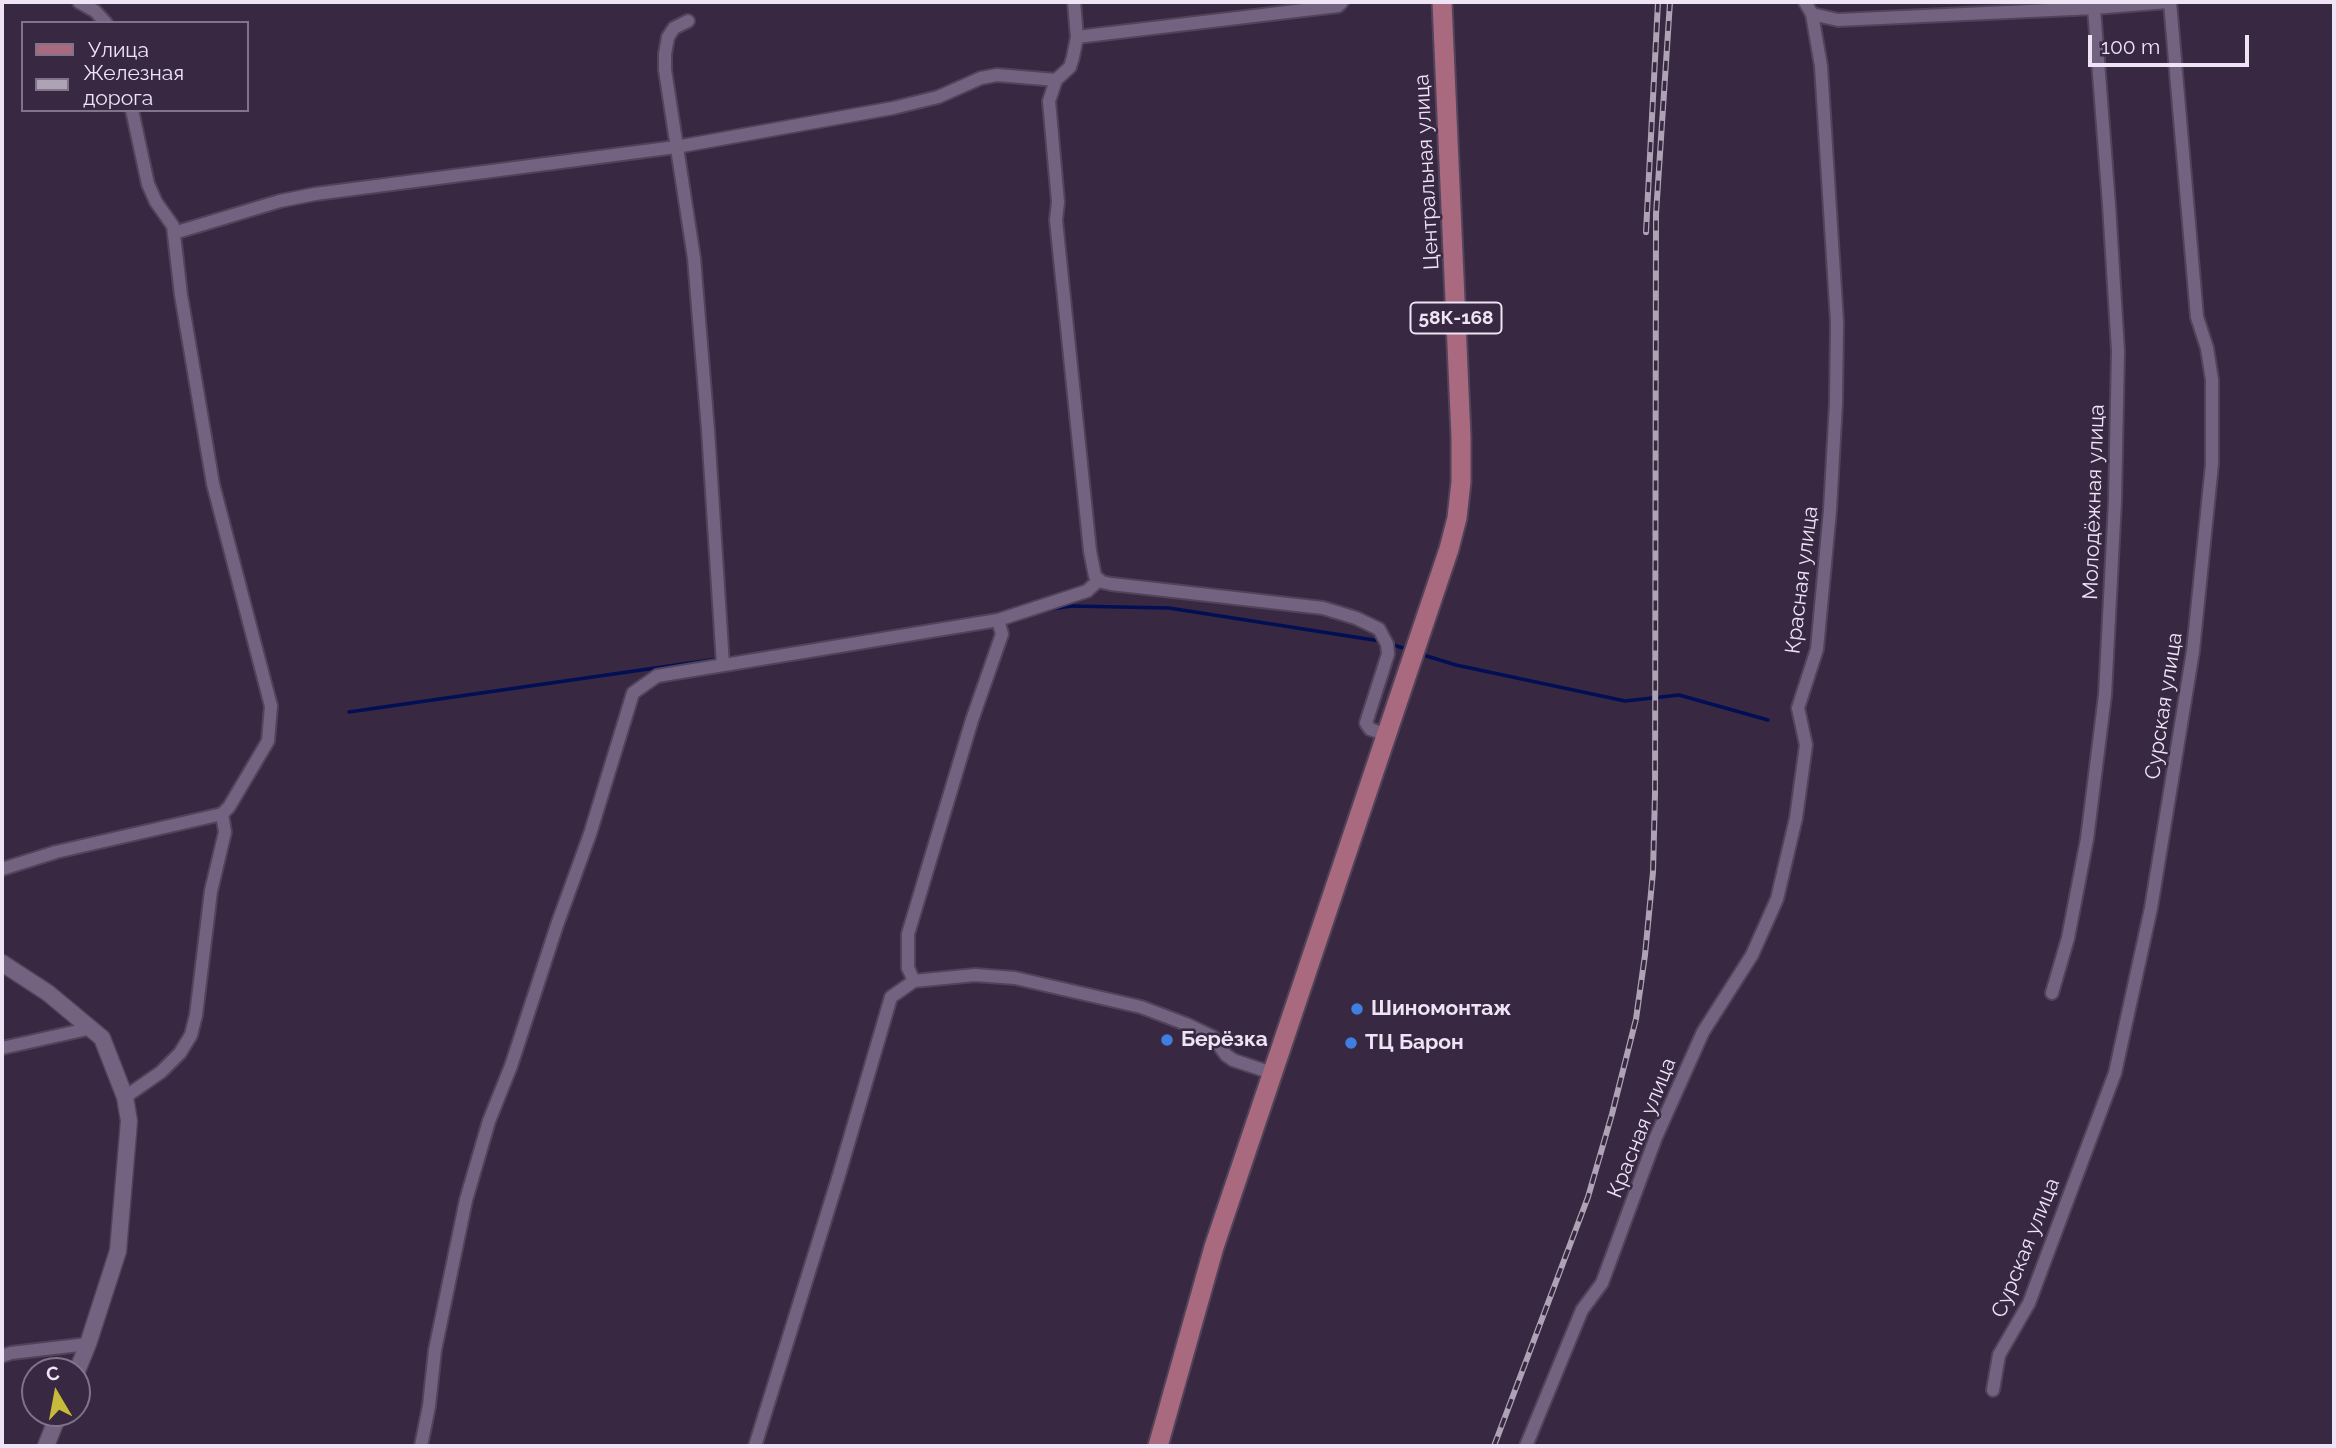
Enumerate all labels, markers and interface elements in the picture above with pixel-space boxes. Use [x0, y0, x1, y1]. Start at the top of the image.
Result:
legend [21, 21, 248, 112]
scale bar [2091, 21, 2252, 65]
text: 100 m [2101, 34, 2160, 59]
text: Улица [88, 37, 149, 62]
text: Железная дорога [83, 60, 184, 110]
street label: Центральная улица [1409, 74, 1445, 270]
road number: 58К-168 [1410, 302, 1502, 334]
street label: Молодёжная улица [2078, 404, 2110, 600]
street label: Красная улица [1780, 505, 1824, 655]
street label: Сурская улица [2140, 631, 2188, 781]
place label: Шиномонтаж [1371, 996, 1511, 1022]
marker: Шиномонтаж [1349, 1001, 1365, 1017]
place label: Берёзка [1181, 1027, 1268, 1053]
place label: ТЦ Барон [1365, 1030, 1464, 1056]
marker: Берёзка [1159, 1032, 1175, 1048]
marker: ТЦ Барон [1343, 1035, 1359, 1051]
street label: Красная улица [1602, 1054, 1682, 1202]
street label: Сурская улица [1987, 1175, 2065, 1321]
north arrow [21, 1357, 91, 1427]
text: С [44, 1361, 61, 1385]

